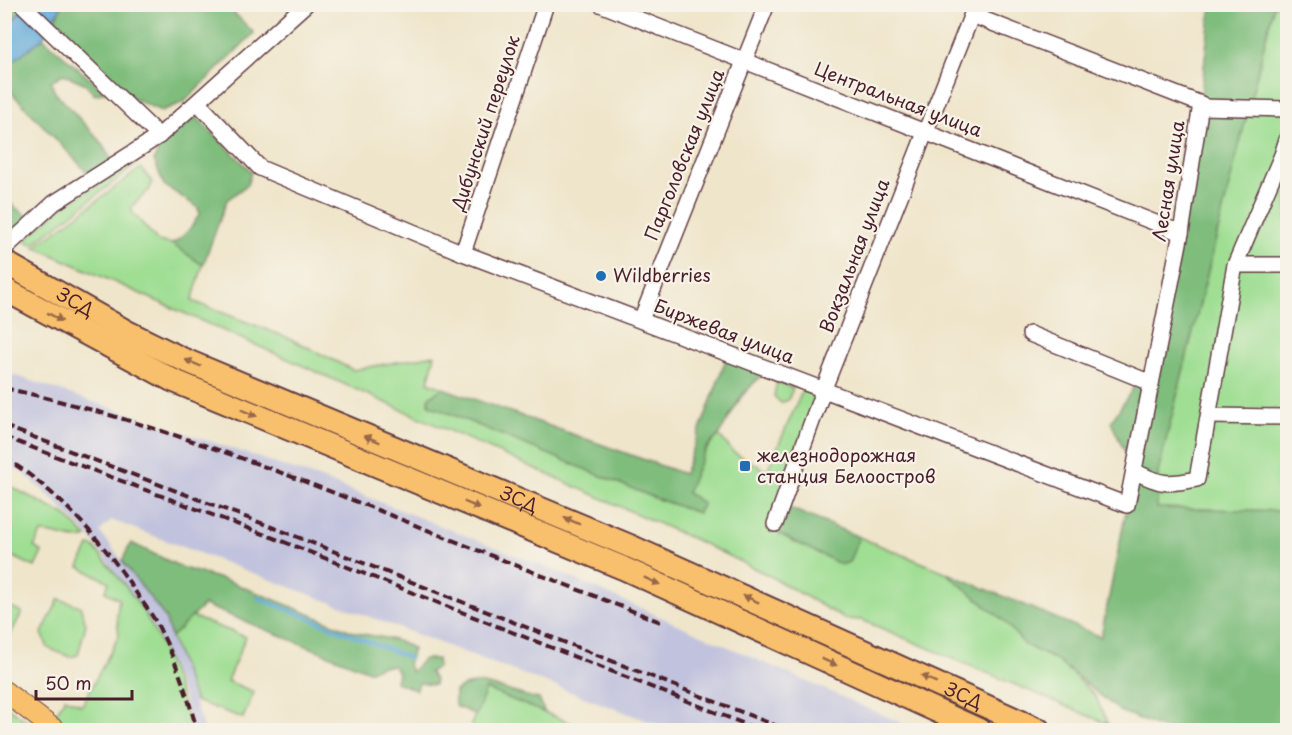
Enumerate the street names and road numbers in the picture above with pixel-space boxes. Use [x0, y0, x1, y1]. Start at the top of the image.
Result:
street label: Дибунский переулок [443, 31, 526, 215]
street label: Центральная улица [811, 54, 987, 143]
street label: Парголовская улица [637, 64, 731, 244]
street label: Лесная улица [1145, 118, 1191, 243]
street label: Вокзальная улица [812, 174, 896, 336]
street label: ЗСД [52, 280, 100, 323]
street label: Биржевая улица [651, 291, 799, 370]
street label: ЗСД [496, 478, 543, 518]
street label: ЗСД [941, 674, 988, 715]

